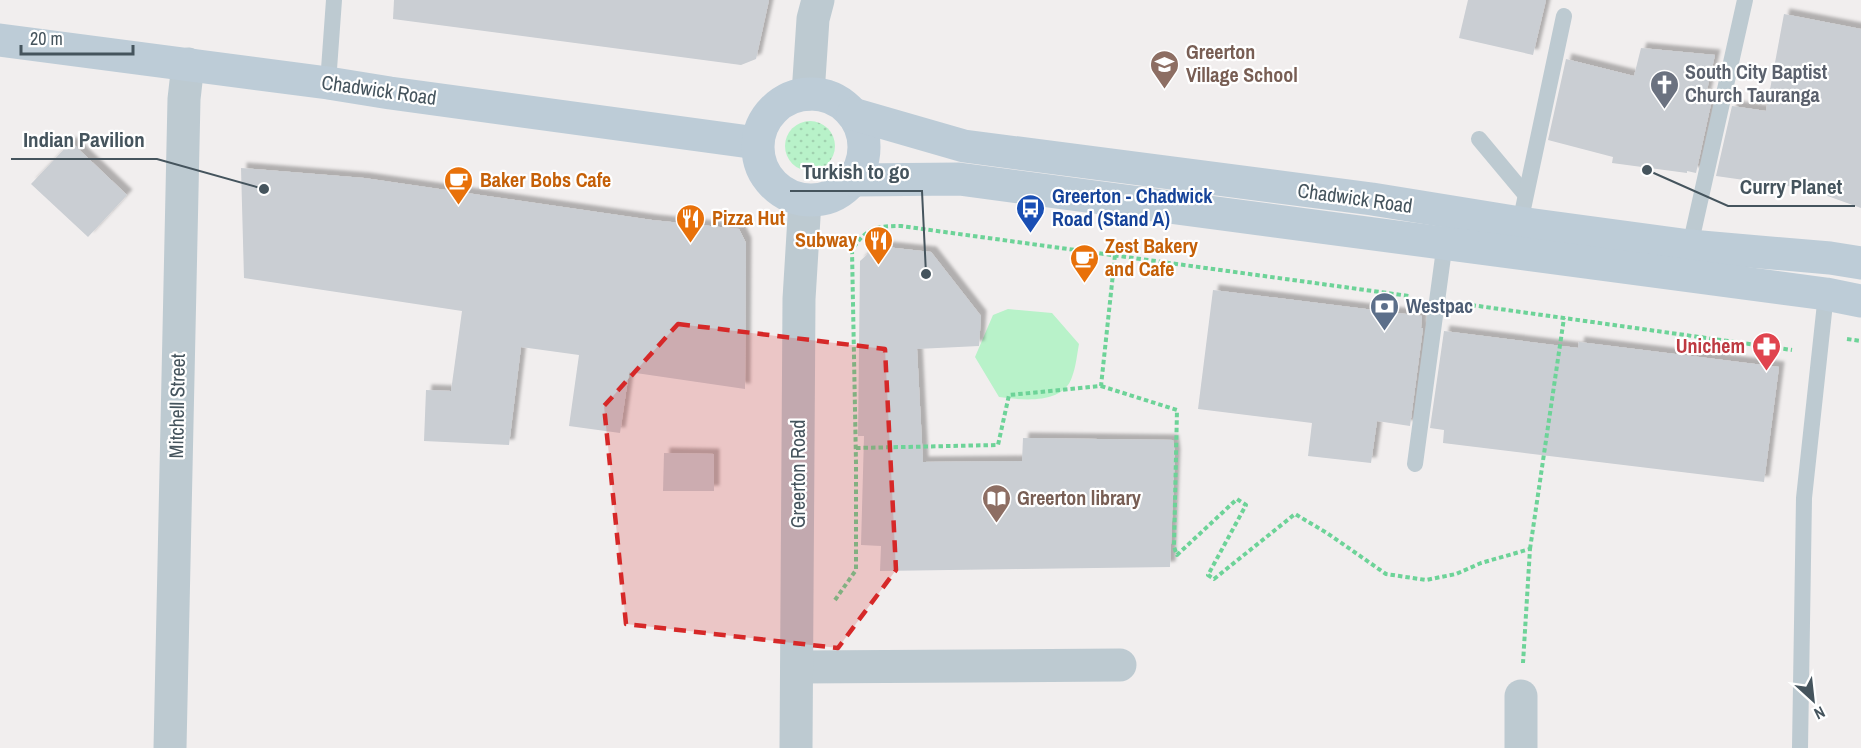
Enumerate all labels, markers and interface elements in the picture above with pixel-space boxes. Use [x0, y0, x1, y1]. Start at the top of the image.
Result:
scale bar [21, 18, 134, 56]
text: 20 m [30, 26, 63, 51]
place label: Greerton Village School [1186, 38, 1298, 88]
school or university icon: Greerton Village School [1149, 48, 1181, 90]
place label: South City Baptist Church Tauranga [1685, 58, 1828, 108]
street label: Chadwick Road [320, 68, 438, 111]
church icon: South City Baptist Church Tauranga [1648, 68, 1680, 110]
callout: Indian Pavilion [11, 120, 157, 159]
text: Indian Pavilion [23, 125, 145, 154]
callout: Turkish to go [790, 152, 922, 191]
text: Turkish to go [802, 157, 910, 186]
cafe icon: Baker Bobs Cafe [443, 164, 475, 206]
place label: Baker Bobs Cafe [480, 166, 611, 193]
callout: Curry Planet [1728, 167, 1855, 206]
text: Curry Planet [1740, 172, 1842, 201]
street label: Chadwick Road [1296, 176, 1414, 219]
place label: Greerton - Chadwick Road (Stand A) [1052, 182, 1213, 232]
bus stop icon: Greerton - Chadwick Road (Stand A) [1015, 192, 1047, 234]
restaurant icon: Pizza Hut [675, 202, 707, 244]
place label: Pizza Hut [712, 204, 785, 231]
restaurant icon: Subway [862, 224, 894, 266]
place label: Subway [795, 226, 858, 253]
place label: Zest Bakery and Cafe [1105, 232, 1199, 282]
cafe icon: Zest Bakery and Cafe [1068, 242, 1100, 284]
bank icon: Westpac [1369, 290, 1401, 332]
place label: Westpac [1406, 292, 1473, 319]
pharmacy icon: Unichem [1750, 330, 1782, 372]
place label: Unichem [1676, 332, 1745, 359]
street label: Mitchell Street [162, 353, 191, 459]
street label: Greerton Road [784, 420, 811, 528]
library icon: Greerton library [980, 482, 1012, 524]
place label: Greerton library [1017, 484, 1142, 511]
north arrow [1783, 670, 1843, 730]
text: N [1811, 701, 1829, 725]

